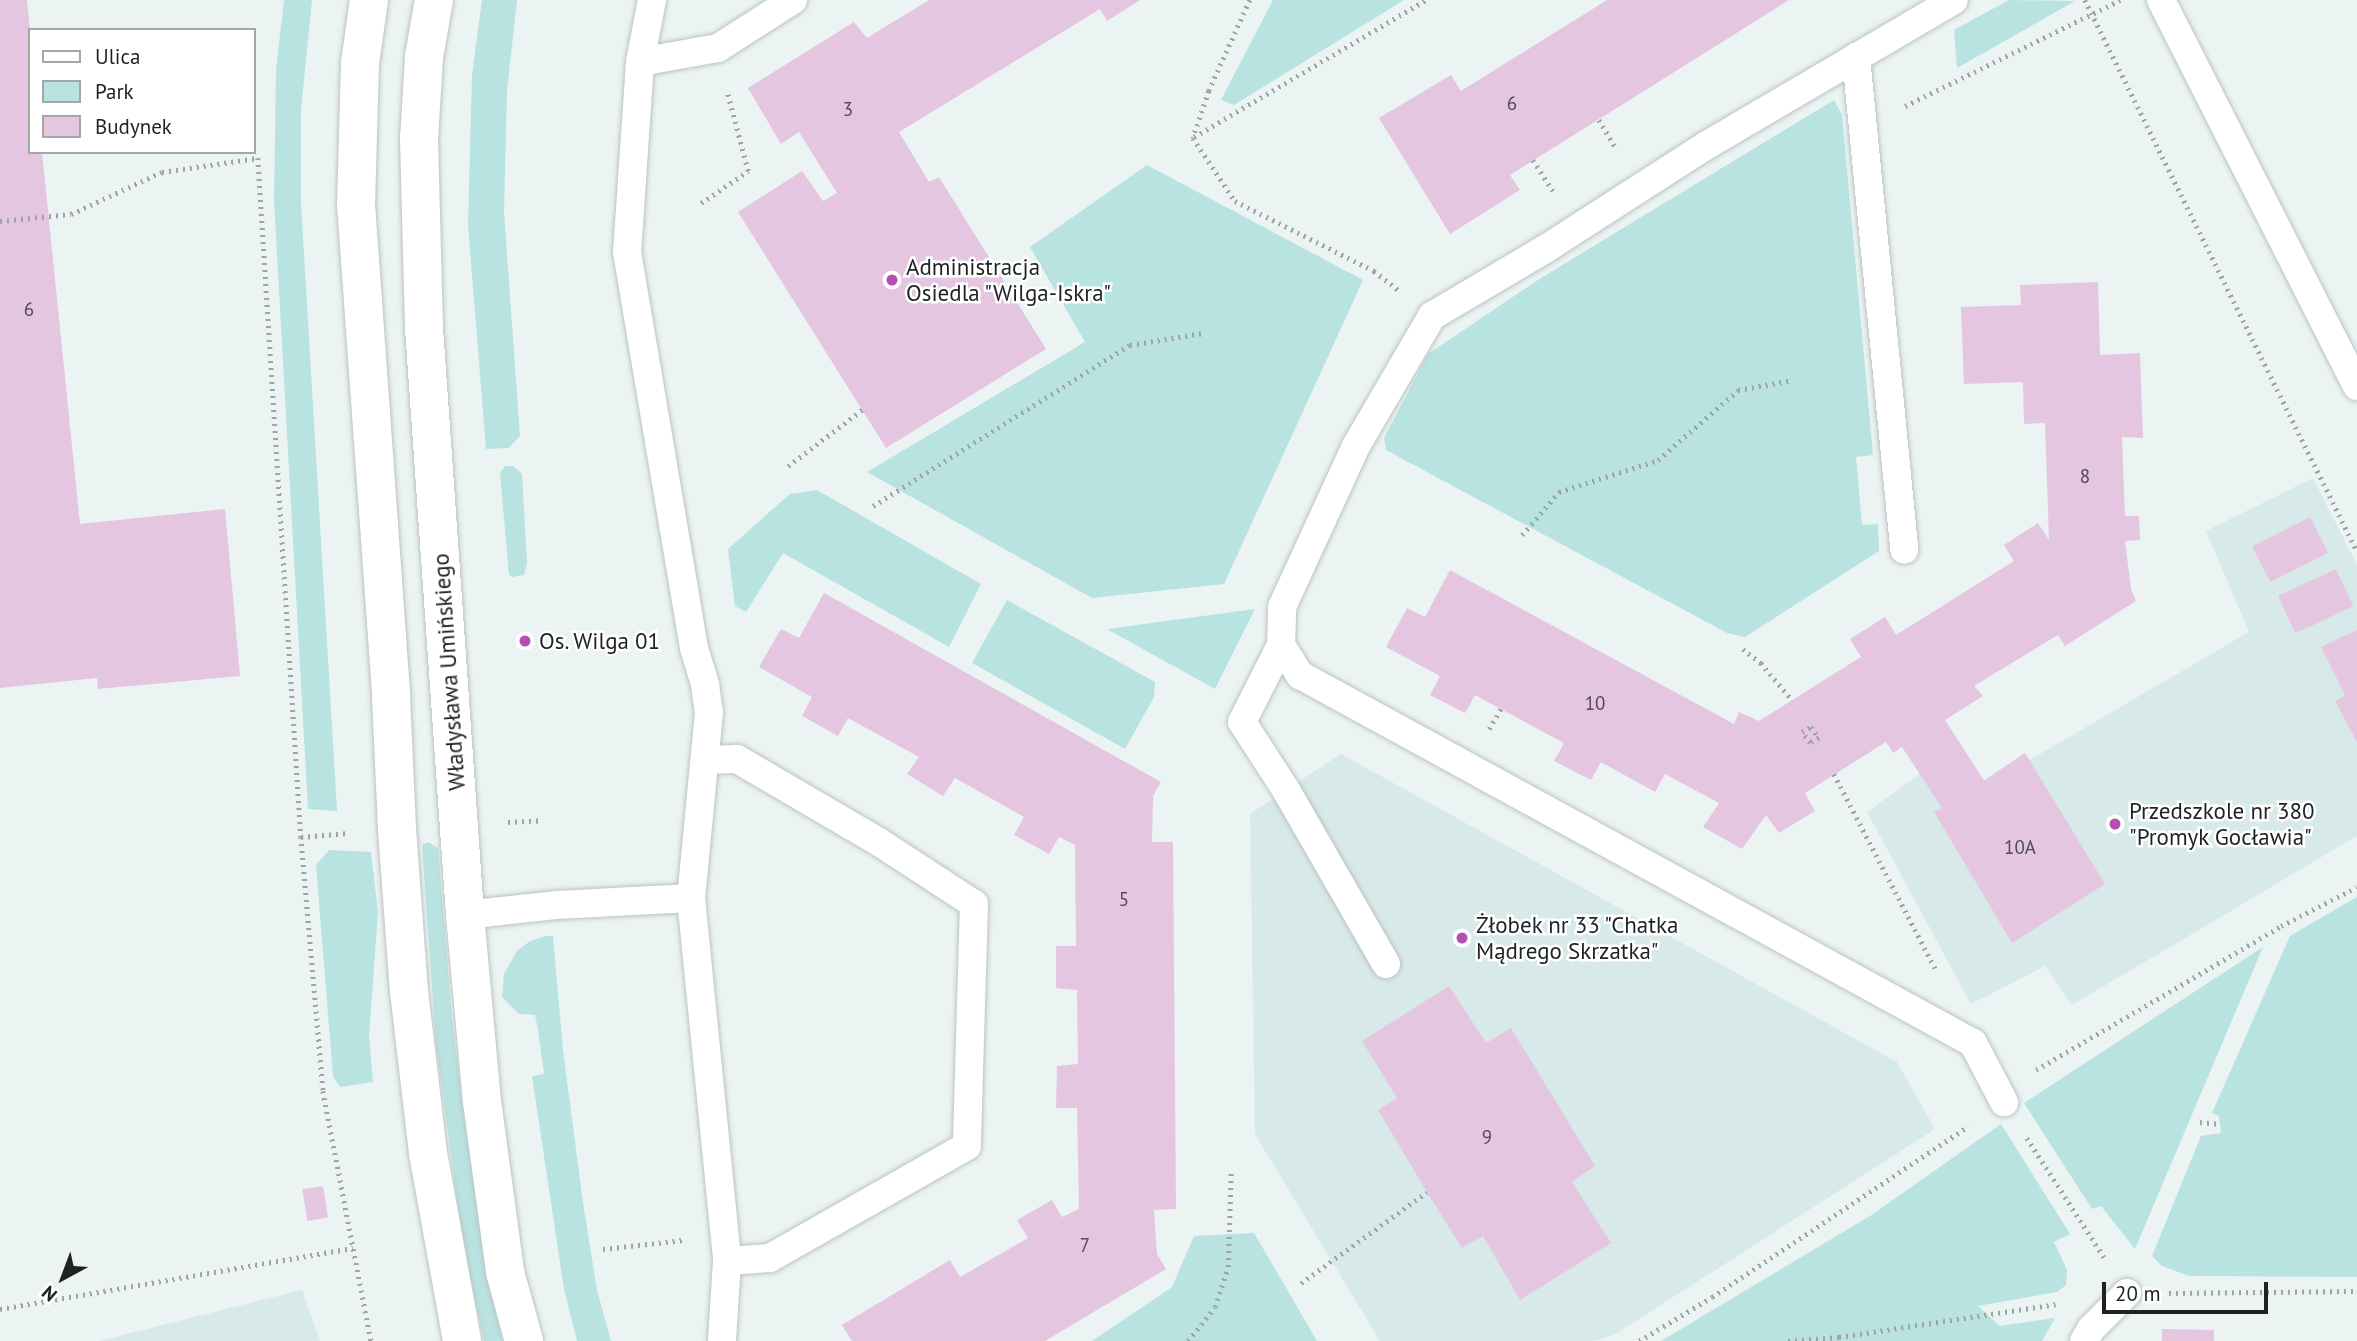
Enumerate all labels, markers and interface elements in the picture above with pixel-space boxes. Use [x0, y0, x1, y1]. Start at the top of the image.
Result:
legend [28, 28, 256, 154]
text: Ulica [95, 43, 140, 70]
text: Park [95, 78, 134, 105]
house number: 6 [1507, 93, 1517, 115]
house number: 3 [843, 99, 853, 121]
text: Budynek [95, 113, 172, 140]
place label: Administracja Osiedla "Wilga-Iskra" [906, 253, 1113, 307]
marker: Administracja Osiedla "Wilga-Iskra" [884, 272, 900, 288]
house number: 6 [24, 299, 34, 321]
house number: 8 [2080, 466, 2090, 488]
street label: Władysława Umińskiego [427, 552, 471, 792]
place label: Os. Wilga 01 [539, 627, 662, 655]
marker: Os. Wilga 01 [517, 633, 533, 649]
house number: 10 [1585, 693, 1605, 715]
place label: Przedszkole nr 380 "Promyk Gocławia" [2129, 797, 2315, 851]
marker: Przedszkole nr 380 "Promyk Gocławia" [2107, 816, 2123, 832]
house number: 10A [2004, 837, 2036, 859]
house number: 5 [1119, 889, 1129, 911]
place label: Żłobek nr 33 "Chatka Mądrego Skrzatka" [1476, 911, 1681, 965]
marker: Żłobek nr 33 "Chatka Mądrego Skrzatka" [1454, 930, 1470, 946]
house number: 9 [1482, 1127, 1492, 1149]
house number: 7 [1080, 1235, 1090, 1257]
north arrow [28, 1243, 98, 1313]
scale bar [2105, 1268, 2271, 1312]
text: 20 m [2115, 1280, 2161, 1307]
text: N [37, 1281, 62, 1307]

